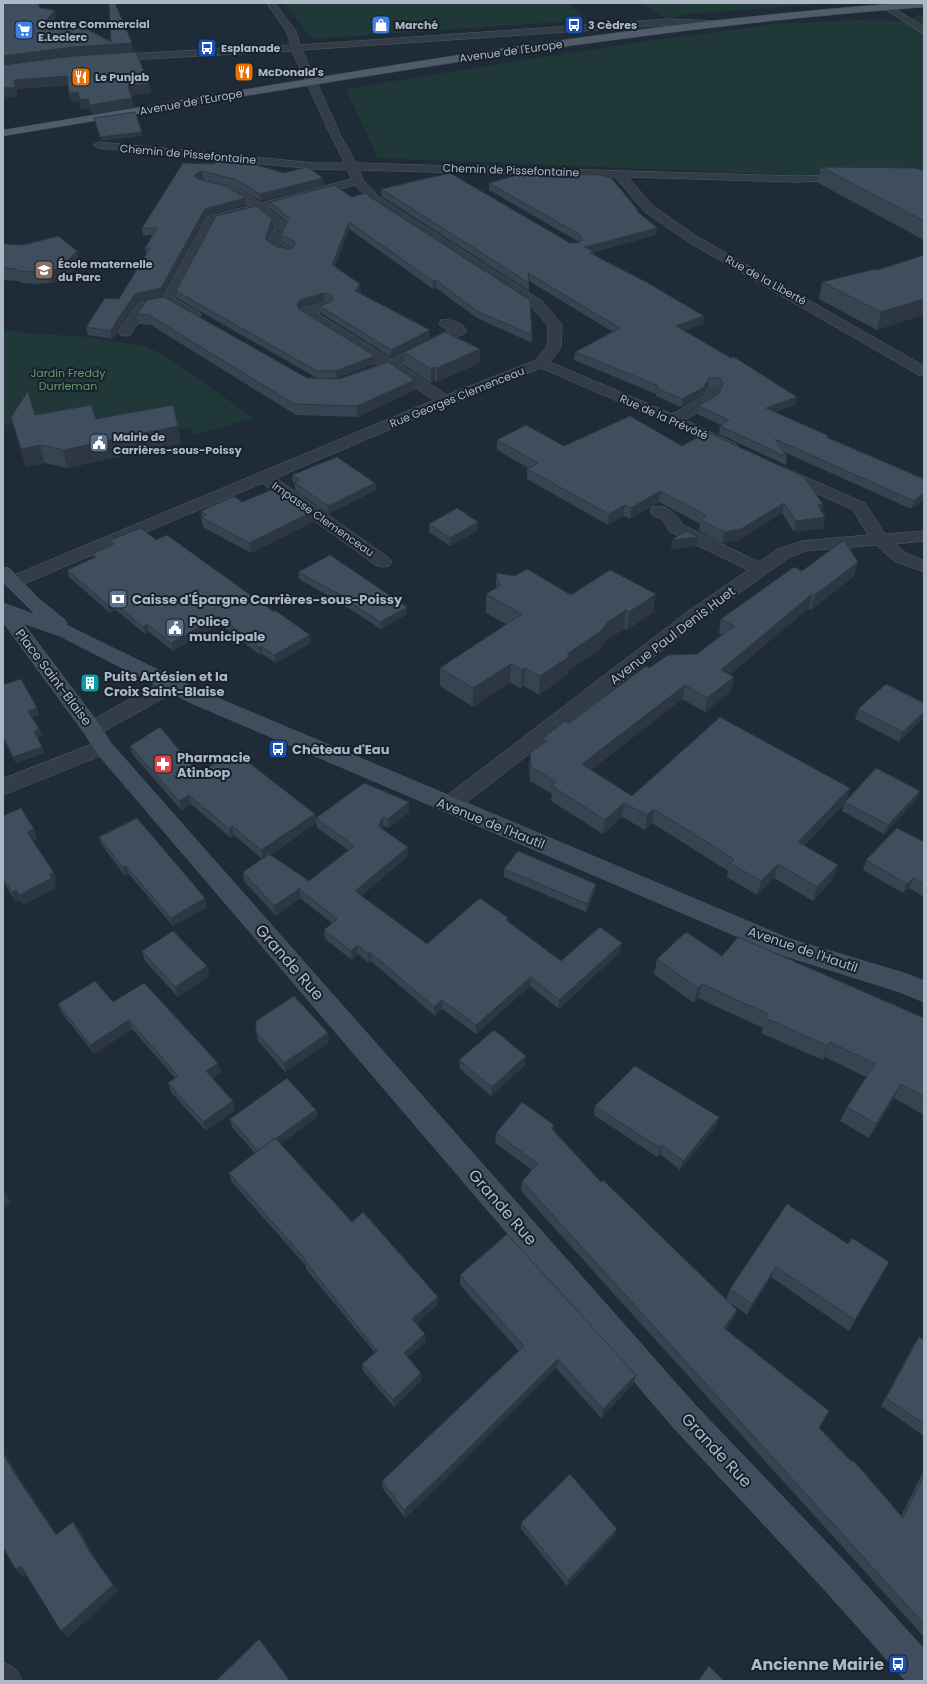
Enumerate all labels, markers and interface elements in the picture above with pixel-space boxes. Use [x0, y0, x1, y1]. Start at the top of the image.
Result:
shop icon: Marché [370, 14, 392, 36]
bus stop icon: 3 Cèdres [563, 14, 585, 36]
place label: Centre Commercial E.Leclerc [38, 16, 150, 45]
place label: Marché [395, 17, 438, 33]
place label: 3 Cèdres [588, 17, 637, 33]
supermarket icon: Centre Commercial E.Leclerc [13, 19, 35, 41]
street label: Avenue de l'Europe [458, 36, 564, 66]
bus stop icon: Esplanade [196, 37, 218, 59]
place label: Esplanade [221, 40, 281, 56]
restaurant icon: McDonald's [233, 61, 255, 83]
place label: McDonald's [258, 64, 324, 80]
restaurant icon: Le Punjab [70, 66, 92, 88]
place label: Le Punjab [95, 69, 150, 85]
street label: Avenue de l'Europe [138, 85, 244, 119]
street label: Chemin de Pissefontaine [119, 140, 257, 168]
street label: Chemin de Pissefontaine [442, 160, 580, 180]
street label: Rue de la Liberté [723, 251, 810, 309]
place label: École maternelle du Parc [58, 256, 153, 285]
school or university icon: École maternelle du Parc [33, 259, 55, 281]
street label: Rue Georges Clemenceau [387, 363, 527, 431]
park label: Jardin Freddy Durrleman [30, 365, 106, 394]
street label: Rue de la Prévôté [617, 390, 711, 444]
place label: Mairie de Carrières-sous-Poissy [113, 429, 242, 458]
public building icon: Mairie de Carrières-sous-Poissy [88, 432, 110, 454]
street label: Impasse Clemenceau [269, 478, 377, 560]
street label: Avenue Paul Denis Huet [606, 582, 739, 689]
bank icon: Caisse d'Épargne Carrières-sous-Poissy [107, 588, 129, 610]
place label: Caisse d'Épargne Carrières-sous-Poissy [132, 590, 403, 609]
place label: Police municipale [189, 612, 265, 646]
public building icon: Police municipale [164, 617, 186, 639]
street label: Place Saint-Blaise [11, 625, 96, 730]
place label: Puits Artésien et la Croix Saint-Blaise [104, 667, 228, 701]
building icon: Puits Artésien et la Croix Saint-Blaise [79, 672, 101, 694]
bus stop icon: Château d'Eau [267, 738, 289, 760]
place label: Château d'Eau [292, 740, 389, 759]
place label: Pharmacie Atinbop [177, 748, 251, 782]
pharmacy icon: Pharmacie Atinbop [152, 753, 174, 775]
street label: Avenue de l'Hautil [434, 793, 548, 854]
street label: Grande Rue [250, 919, 329, 1006]
street label: Avenue de l'Hautil [745, 922, 860, 977]
street label: Grande Rue [463, 1164, 542, 1251]
street label: Grande Rue [676, 1408, 757, 1493]
place label: Ancienne Mairie [751, 1653, 884, 1676]
bus stop icon: Ancienne Mairie [887, 1653, 909, 1675]

